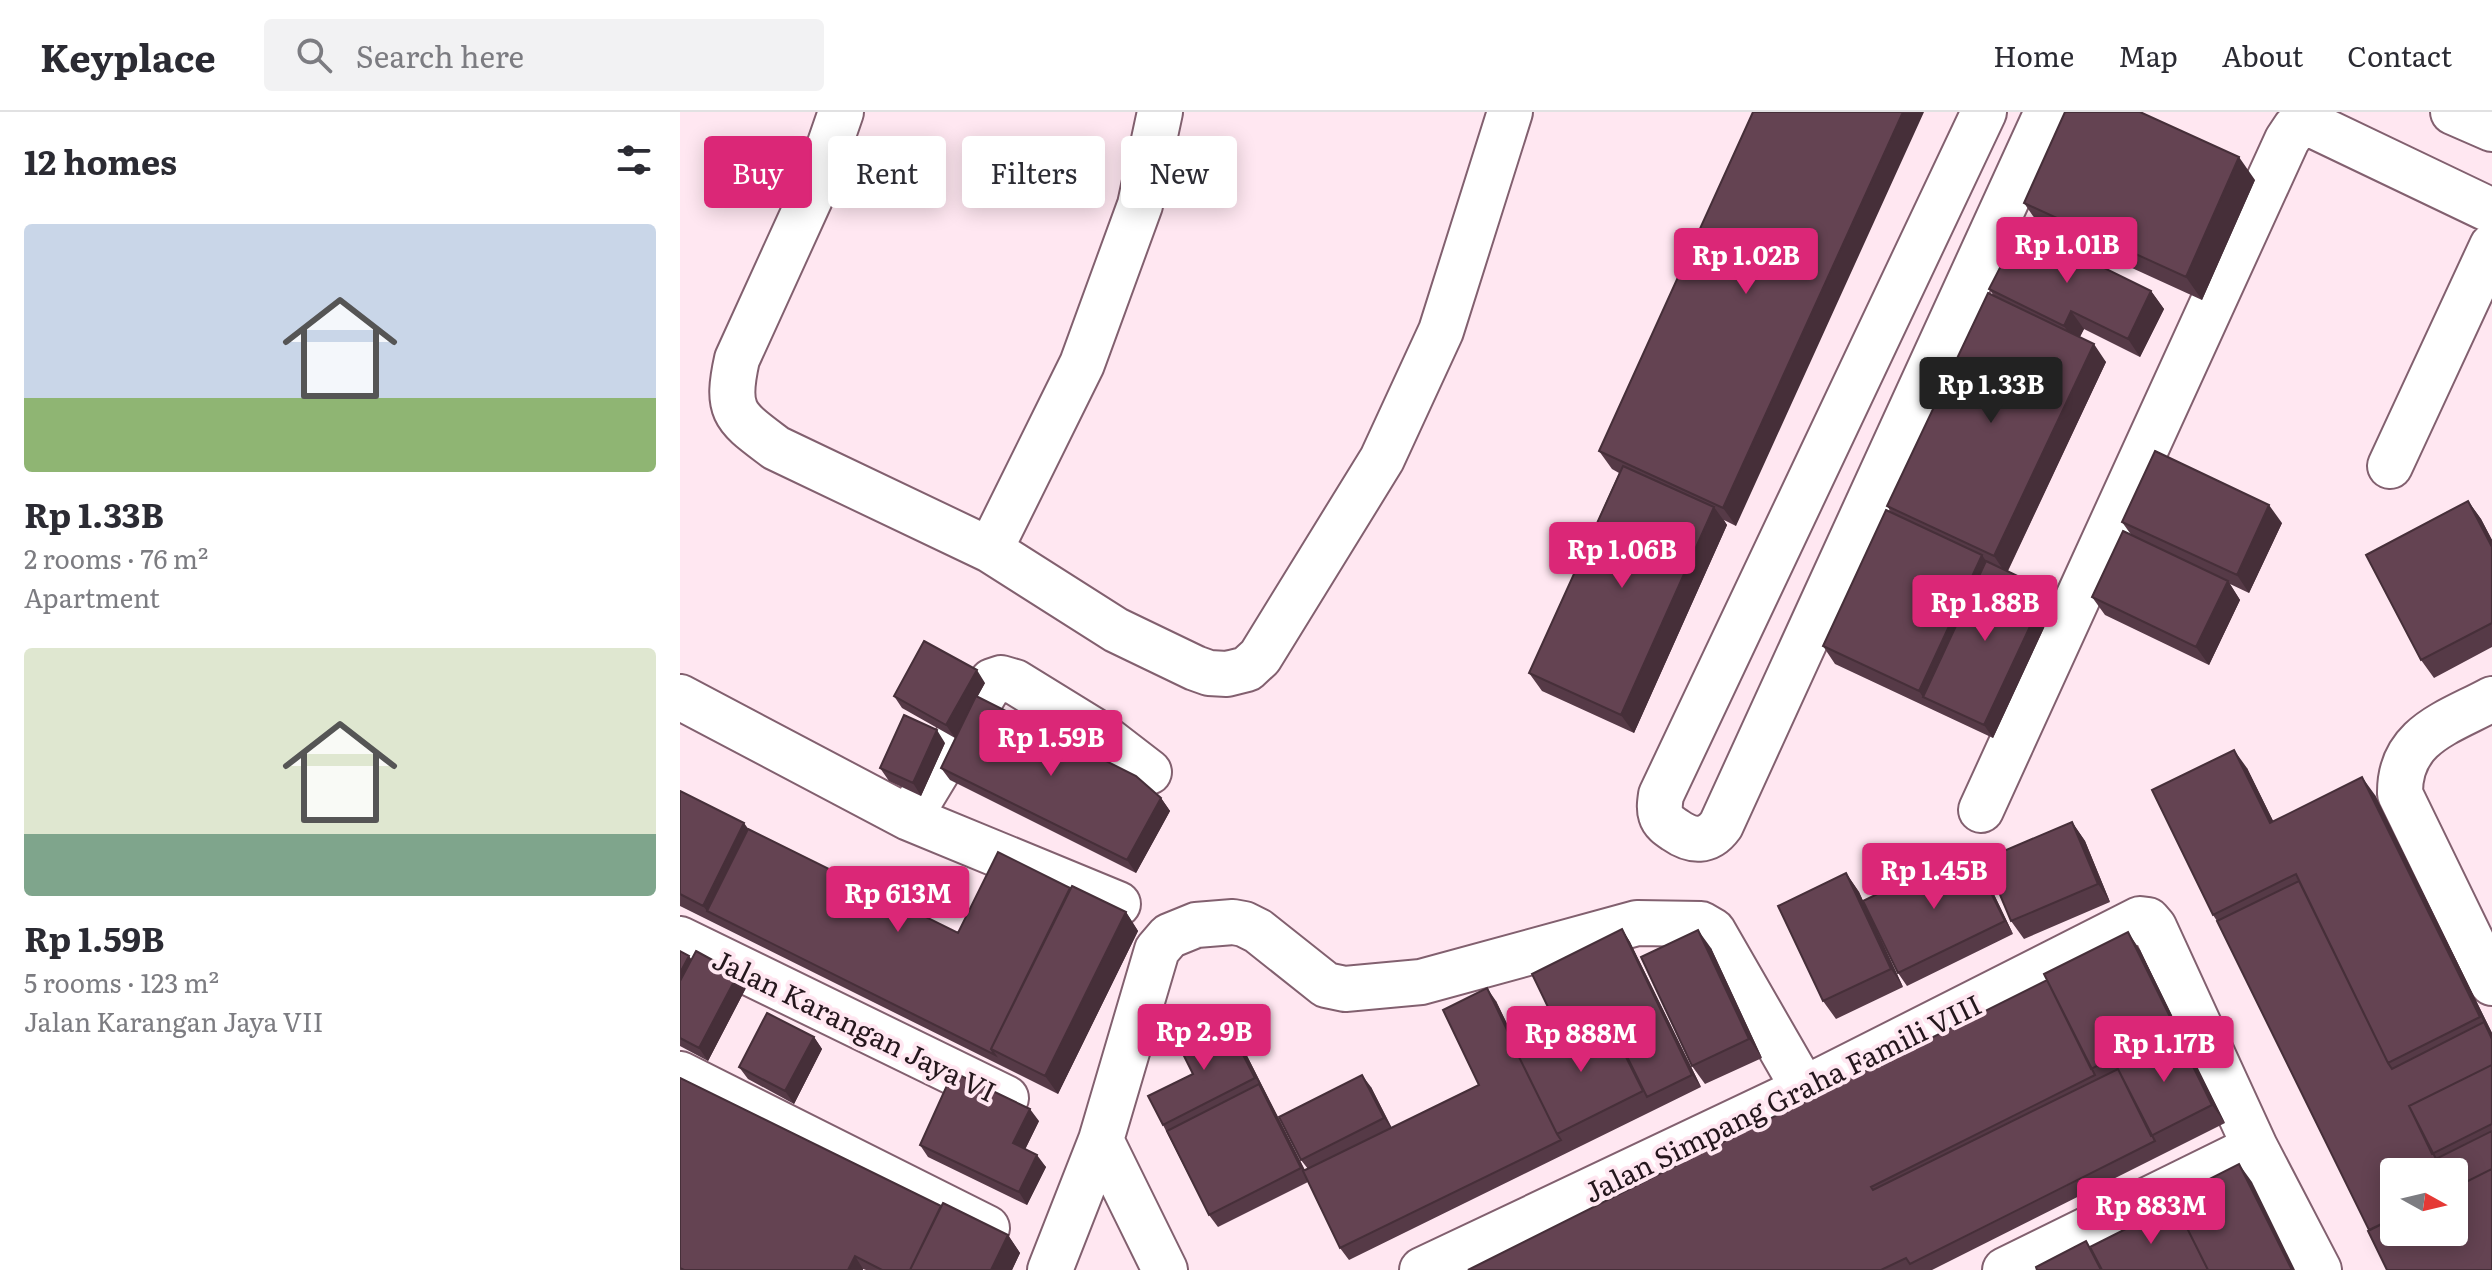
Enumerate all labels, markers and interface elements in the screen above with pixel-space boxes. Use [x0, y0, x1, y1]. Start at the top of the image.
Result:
search box [264, 19, 824, 91]
text: Keyplace [40, 27, 216, 84]
icon: search [292, 33, 336, 77]
text: Search here [356, 33, 524, 77]
text: Home [1993, 34, 2074, 76]
text: Map [2118, 34, 2178, 76]
text: About [2222, 34, 2303, 76]
text: Contact [2347, 34, 2452, 76]
text: 12 homes [24, 135, 177, 185]
chip: Buy [704, 136, 812, 208]
chip: Rent [828, 136, 946, 208]
chip: Filters [962, 136, 1105, 208]
chip: New [1121, 136, 1237, 208]
icon: filters [612, 138, 656, 182]
pin: Rp 1.01B [1984, 217, 2150, 285]
text: Rp 1.01B [2014, 223, 2120, 262]
pin: Rp 1.02B [1663, 228, 1829, 296]
text: Rp 1.02B [1692, 234, 1800, 273]
icon: home [268, 276, 412, 420]
pin: Rp 1.33B [1908, 357, 2074, 425]
text: Rp 1.33B [1937, 363, 2045, 402]
text: Rp 1.33B [24, 488, 164, 538]
pin: Rp 1.06B [1539, 522, 1705, 590]
text: Rp 1.06B [1567, 528, 1677, 567]
text: 2 rooms · 76 m² [24, 538, 208, 577]
pin: Rp 1.88B [1902, 575, 2068, 643]
text: Apartment [24, 577, 160, 616]
text: Rp 1.88B [1930, 581, 2040, 620]
icon: home [268, 700, 412, 844]
pin: Rp 1.59B [968, 710, 1134, 778]
text: Rp 1.59B [997, 716, 1105, 755]
pin: Rp 1.45B [1851, 843, 2017, 911]
text: Rp 1.45B [1880, 849, 1988, 888]
pin: Rp 613M [824, 866, 972, 934]
text: Rp 613M [844, 872, 952, 911]
text: Rp 1.59B [24, 912, 164, 962]
street label: Jalan Karangan Jaya VI [706, 937, 1004, 1111]
text: 5 rooms · 123 m² [24, 962, 219, 1001]
street label: Jalan Simpang Graha Famili VIII [1576, 982, 1988, 1212]
text: Jalan Karangan Jaya VII [24, 1001, 323, 1040]
pin: Rp 2.9B [1130, 1004, 1278, 1072]
pin: Rp 888M [1507, 1006, 1655, 1074]
text: Rp 2.9B [1156, 1010, 1252, 1049]
text: Rp 888M [1525, 1012, 1637, 1051]
pin: Rp 1.17B [2081, 1016, 2247, 1084]
text: Rp 1.17B [2113, 1022, 2215, 1061]
north arrow [2380, 1158, 2468, 1246]
map controls [2380, 1158, 2468, 1246]
pin: Rp 883M [2077, 1178, 2225, 1246]
text: Rp 883M [2095, 1184, 2207, 1223]

